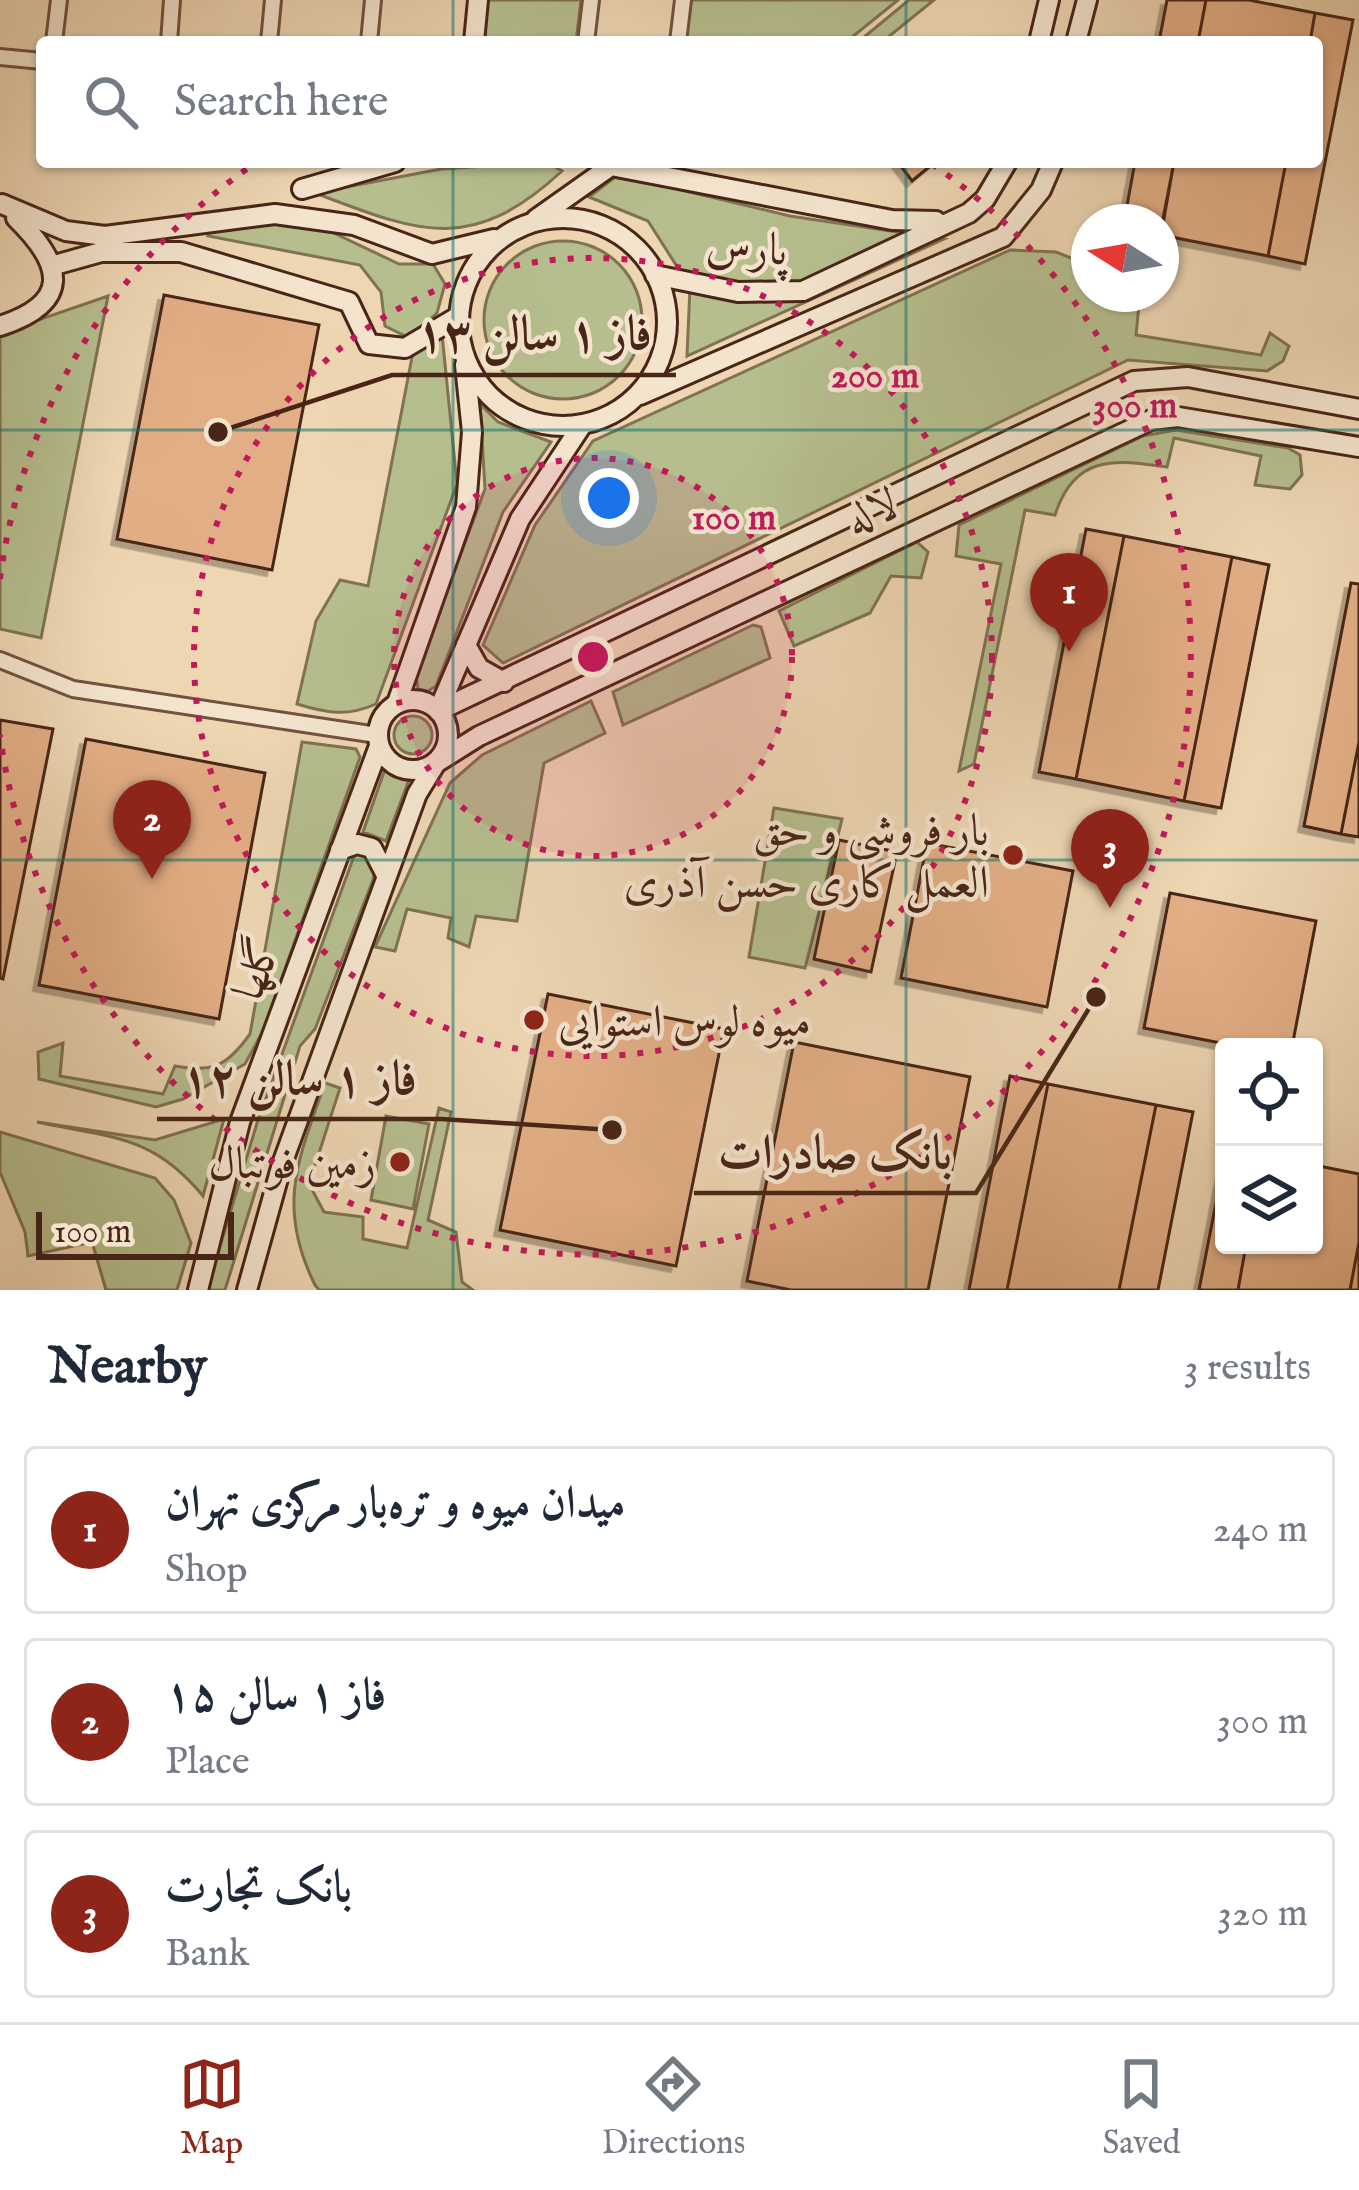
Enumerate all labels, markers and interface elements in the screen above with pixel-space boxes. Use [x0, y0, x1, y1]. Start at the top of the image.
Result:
search box [36, 36, 1323, 168]
icon: search [78, 69, 144, 135]
text: Search here [174, 74, 388, 131]
north arrow [1071, 204, 1179, 312]
street label: پارس [704, 218, 792, 282]
callout: فاز ۱ سالن ۱۳ [392, 291, 676, 375]
text: فاز ۱ سالن ۱۳ [416, 306, 652, 366]
text: 200 m [831, 354, 919, 400]
text: 300 m [1093, 384, 1177, 430]
your location [579, 468, 639, 528]
street label: لاله [836, 476, 909, 550]
text: 100 m [692, 496, 776, 542]
pin: 1 [1030, 553, 1108, 652]
centre of rings [572, 636, 614, 678]
pin: 2 [113, 780, 191, 879]
place label: بار فروشی و حق العمل کاری حسن آذری [623, 804, 989, 913]
pin: 3 [1071, 809, 1149, 908]
marker: بار فروشی و حق العمل کاری حسن آذری [1000, 842, 1026, 868]
street label: گلها [220, 930, 296, 1008]
place label: میوه لوس استوایی [558, 995, 811, 1052]
marker: میوه لوس استوایی [521, 1007, 547, 1033]
callout: فاز ۱ سالن ۱۲ [157, 1035, 441, 1119]
map controls [1215, 1038, 1323, 1254]
button: locate [1215, 1038, 1323, 1146]
text: فاز ۱ سالن ۱۲ [181, 1051, 417, 1111]
callout: بانک صادرات [694, 1109, 976, 1193]
text: بانک صادرات [718, 1125, 952, 1185]
place label: زمین فوتبال [208, 1137, 376, 1194]
button: layers [1215, 1146, 1323, 1254]
marker: زمین فوتبال [387, 1149, 413, 1175]
scale bar [36, 1206, 234, 1259]
text: 100 m [54, 1212, 131, 1254]
text: Nearby [48, 1336, 207, 1401]
text: 3 results [1184, 1344, 1311, 1393]
text: میدان میوه و تره‌بار مرکزی تهران [165, 1476, 625, 1533]
text: 1 [83, 1506, 97, 1555]
text: 240 m [1213, 1506, 1308, 1555]
text: Shop [165, 1546, 248, 1595]
text: فاز ۱ سالن ۱۵ [165, 1668, 386, 1725]
text: 2 [81, 1698, 99, 1747]
text: 300 m [1216, 1698, 1308, 1747]
text: Place [165, 1738, 250, 1787]
text: بانک تجارت [165, 1860, 352, 1917]
text: 3 [83, 1890, 97, 1939]
text: 320 m [1217, 1890, 1308, 1939]
text: Bank [165, 1930, 249, 1979]
tab: Map [179, 2051, 245, 2165]
tab: Directions [602, 2051, 745, 2165]
tab: Saved [1102, 2051, 1180, 2165]

